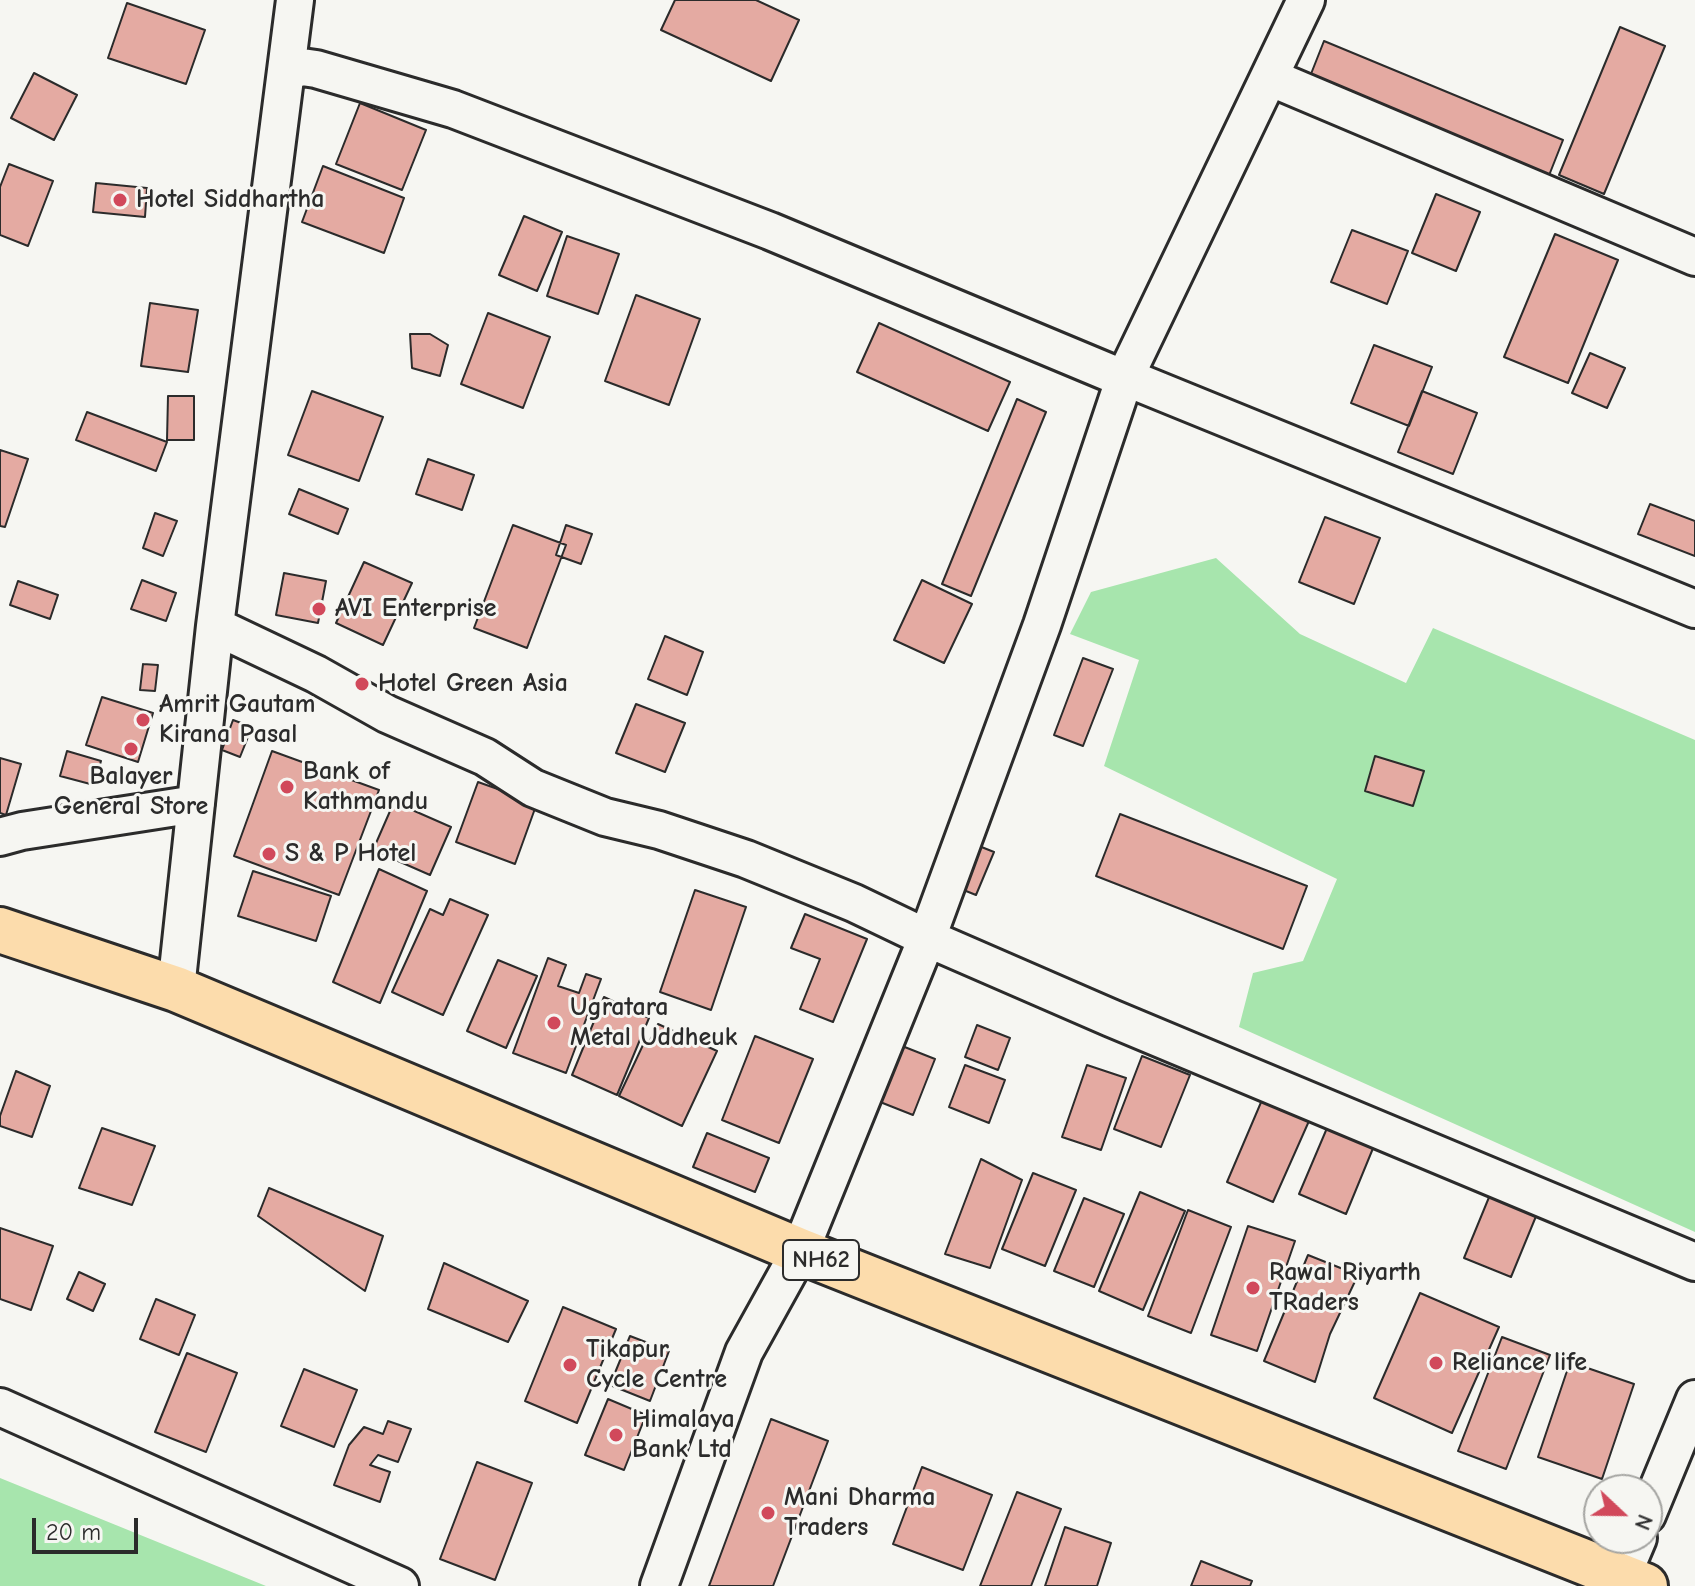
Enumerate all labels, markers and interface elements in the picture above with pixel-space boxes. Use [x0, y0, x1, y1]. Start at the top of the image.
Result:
place label: Hotel Siddhartha [136, 184, 324, 216]
marker: Hotel Siddhartha [111, 191, 129, 209]
place label: AVI Enterprise [335, 593, 497, 625]
marker: AVI Enterprise [310, 600, 328, 618]
place label: Hotel Green Asia [378, 668, 568, 700]
marker: Hotel Green Asia [353, 675, 371, 693]
place label: Amrit Gautam Kirana Pasal [159, 689, 315, 750]
marker: Amrit Gautam Kirana Pasal [134, 711, 152, 729]
marker: Balayer General Store [122, 740, 140, 758]
place label: Bank of Kathmandu [303, 756, 428, 818]
place label: Balayer General Store [54, 761, 208, 822]
marker: Bank of Kathmandu [278, 778, 296, 796]
place label: S & P Hotel [285, 838, 416, 870]
marker: S & P Hotel [260, 845, 278, 863]
place label: Ugratara Metal Uddheuk [570, 992, 737, 1054]
marker: Ugratara Metal Uddheuk [545, 1014, 563, 1032]
road number: NH62 [783, 1240, 859, 1280]
place label: Rawal Riyarth TRaders [1269, 1257, 1421, 1318]
marker: Rawal Riyarth TRaders [1244, 1279, 1262, 1297]
place label: Tikapur Cycle Centre [586, 1334, 727, 1396]
place label: Reliance life [1452, 1347, 1587, 1379]
marker: Reliance life [1427, 1354, 1445, 1372]
marker: Tikapur Cycle Centre [561, 1356, 579, 1374]
place label: Himalaya Bank Ltd [632, 1404, 735, 1466]
marker: Himalaya Bank Ltd [607, 1426, 625, 1444]
north arrow [1583, 1474, 1663, 1554]
place label: Mani Dharma Traders [784, 1482, 935, 1544]
scale bar [36, 1502, 142, 1552]
marker: Mani Dharma Traders [759, 1504, 777, 1522]
text: N [1629, 1511, 1658, 1534]
text: 20 m [46, 1518, 101, 1546]

